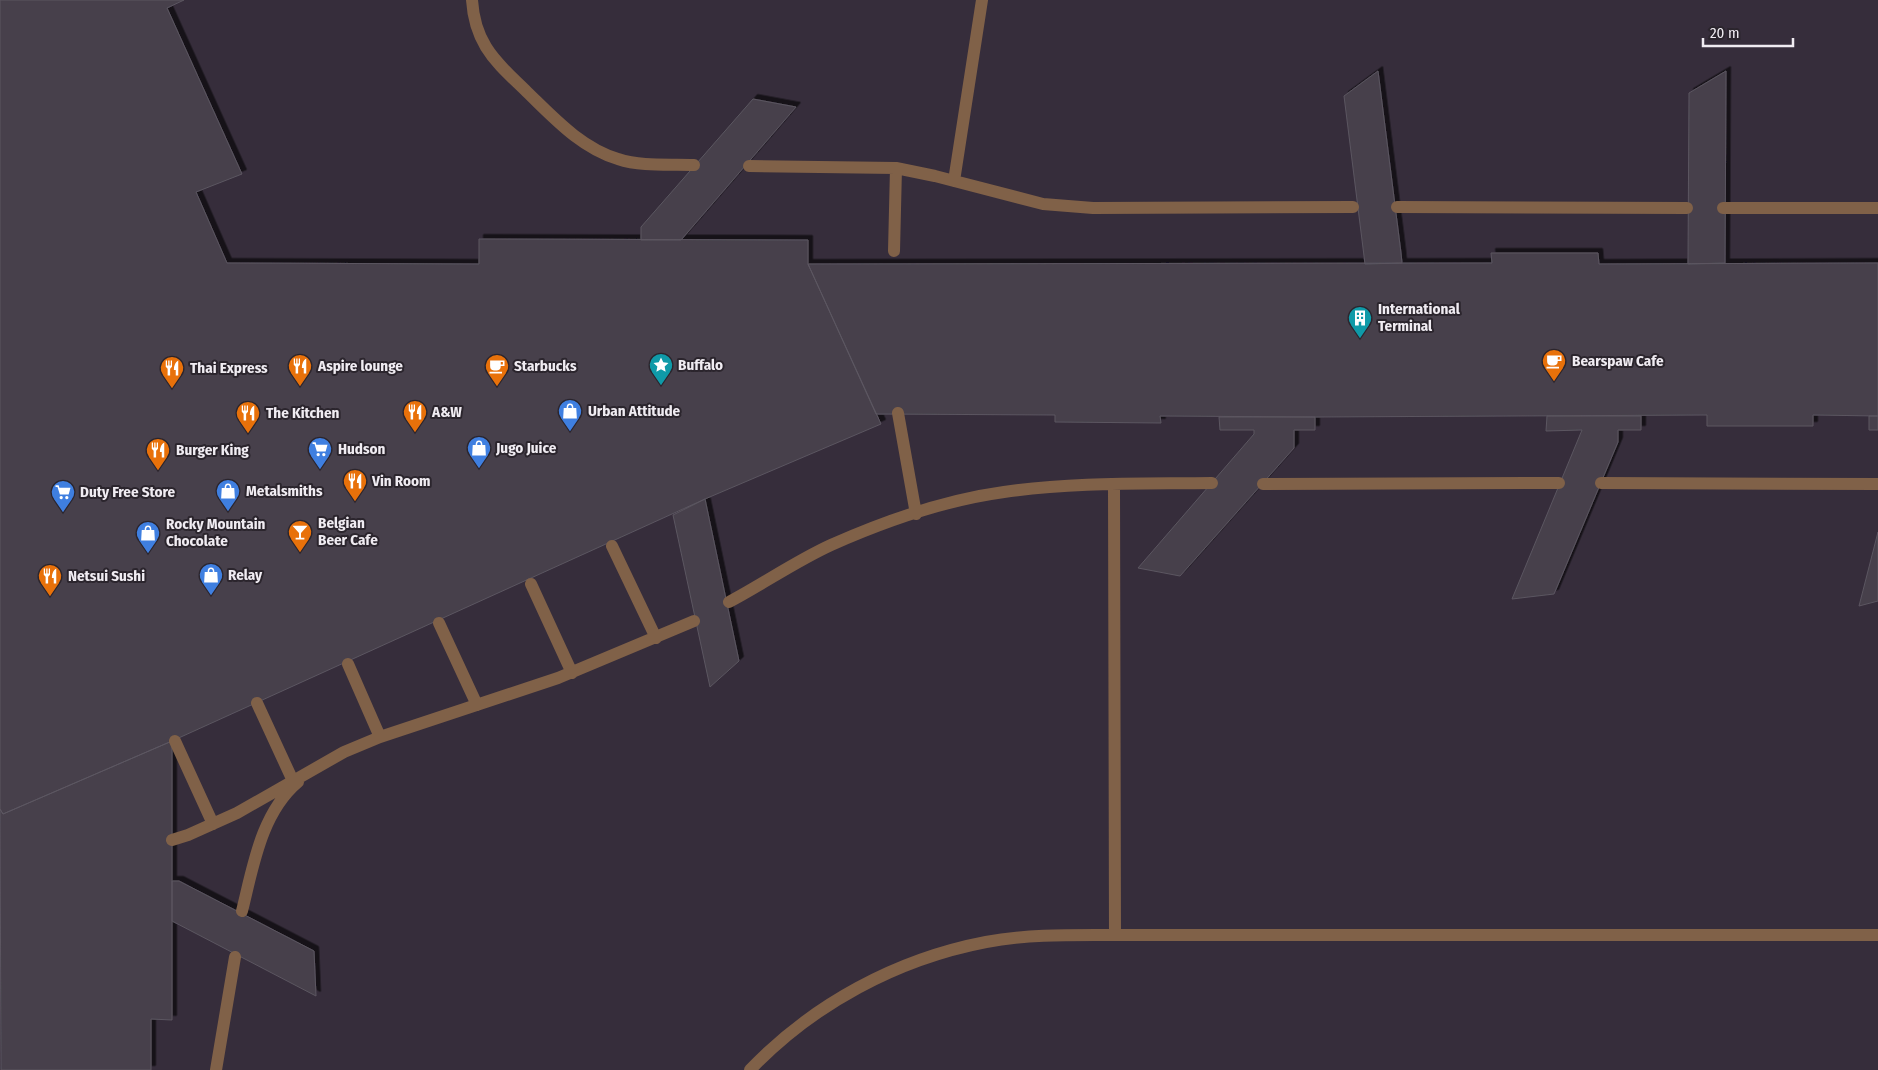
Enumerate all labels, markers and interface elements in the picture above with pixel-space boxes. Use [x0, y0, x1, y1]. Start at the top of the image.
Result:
scale bar [1703, 15, 1793, 47]
text: 20 m [1710, 24, 1740, 42]
place label: International Terminal [1378, 300, 1461, 335]
building icon: International Terminal [1347, 305, 1373, 339]
cafe icon: Bearspaw Cafe [1541, 348, 1567, 382]
place icon: Buffalo [648, 352, 674, 386]
place label: Bearspaw Cafe [1572, 352, 1664, 370]
restaurant icon: Aspire lounge [287, 353, 313, 387]
cafe icon: Starbucks [484, 353, 510, 387]
restaurant icon: Thai Express [159, 355, 185, 389]
place label: Buffalo [678, 356, 723, 374]
place label: Aspire lounge [317, 357, 403, 375]
place label: Starbucks [514, 357, 577, 375]
place label: Thai Express [190, 359, 268, 377]
shop icon: Urban Attitude [557, 398, 583, 432]
restaurant icon: A&W [402, 399, 428, 433]
restaurant icon: The Kitchen [235, 400, 261, 434]
place label: Urban Attitude [588, 402, 681, 420]
place label: A&W [431, 403, 462, 421]
place label: The Kitchen [266, 404, 340, 422]
shop icon: Jugo Juice [466, 435, 492, 469]
supermarket icon: Hudson [307, 436, 333, 470]
restaurant icon: Burger King [145, 437, 171, 471]
place label: Jugo Juice [495, 439, 557, 457]
place label: Hudson [338, 440, 386, 458]
place label: Burger King [176, 441, 249, 459]
restaurant icon: Vin Room [342, 468, 368, 502]
place label: Vin Room [371, 472, 430, 490]
shop icon: Metalsmiths [215, 478, 241, 512]
supermarket icon: Duty Free Store [50, 479, 76, 513]
place label: Metalsmiths [246, 482, 323, 500]
place label: Duty Free Store [80, 483, 176, 501]
place label: Belgian Beer Cafe [318, 514, 378, 549]
place label: Rocky Mountain Chocolate [166, 515, 266, 550]
bar icon: Belgian Beer Cafe [287, 519, 313, 553]
shop icon: Rocky Mountain Chocolate [135, 520, 161, 554]
shop icon: Relay [198, 562, 224, 596]
restaurant icon: Netsui Sushi [37, 563, 63, 597]
place label: Relay [228, 566, 263, 584]
place label: Netsui Sushi [68, 567, 145, 585]

